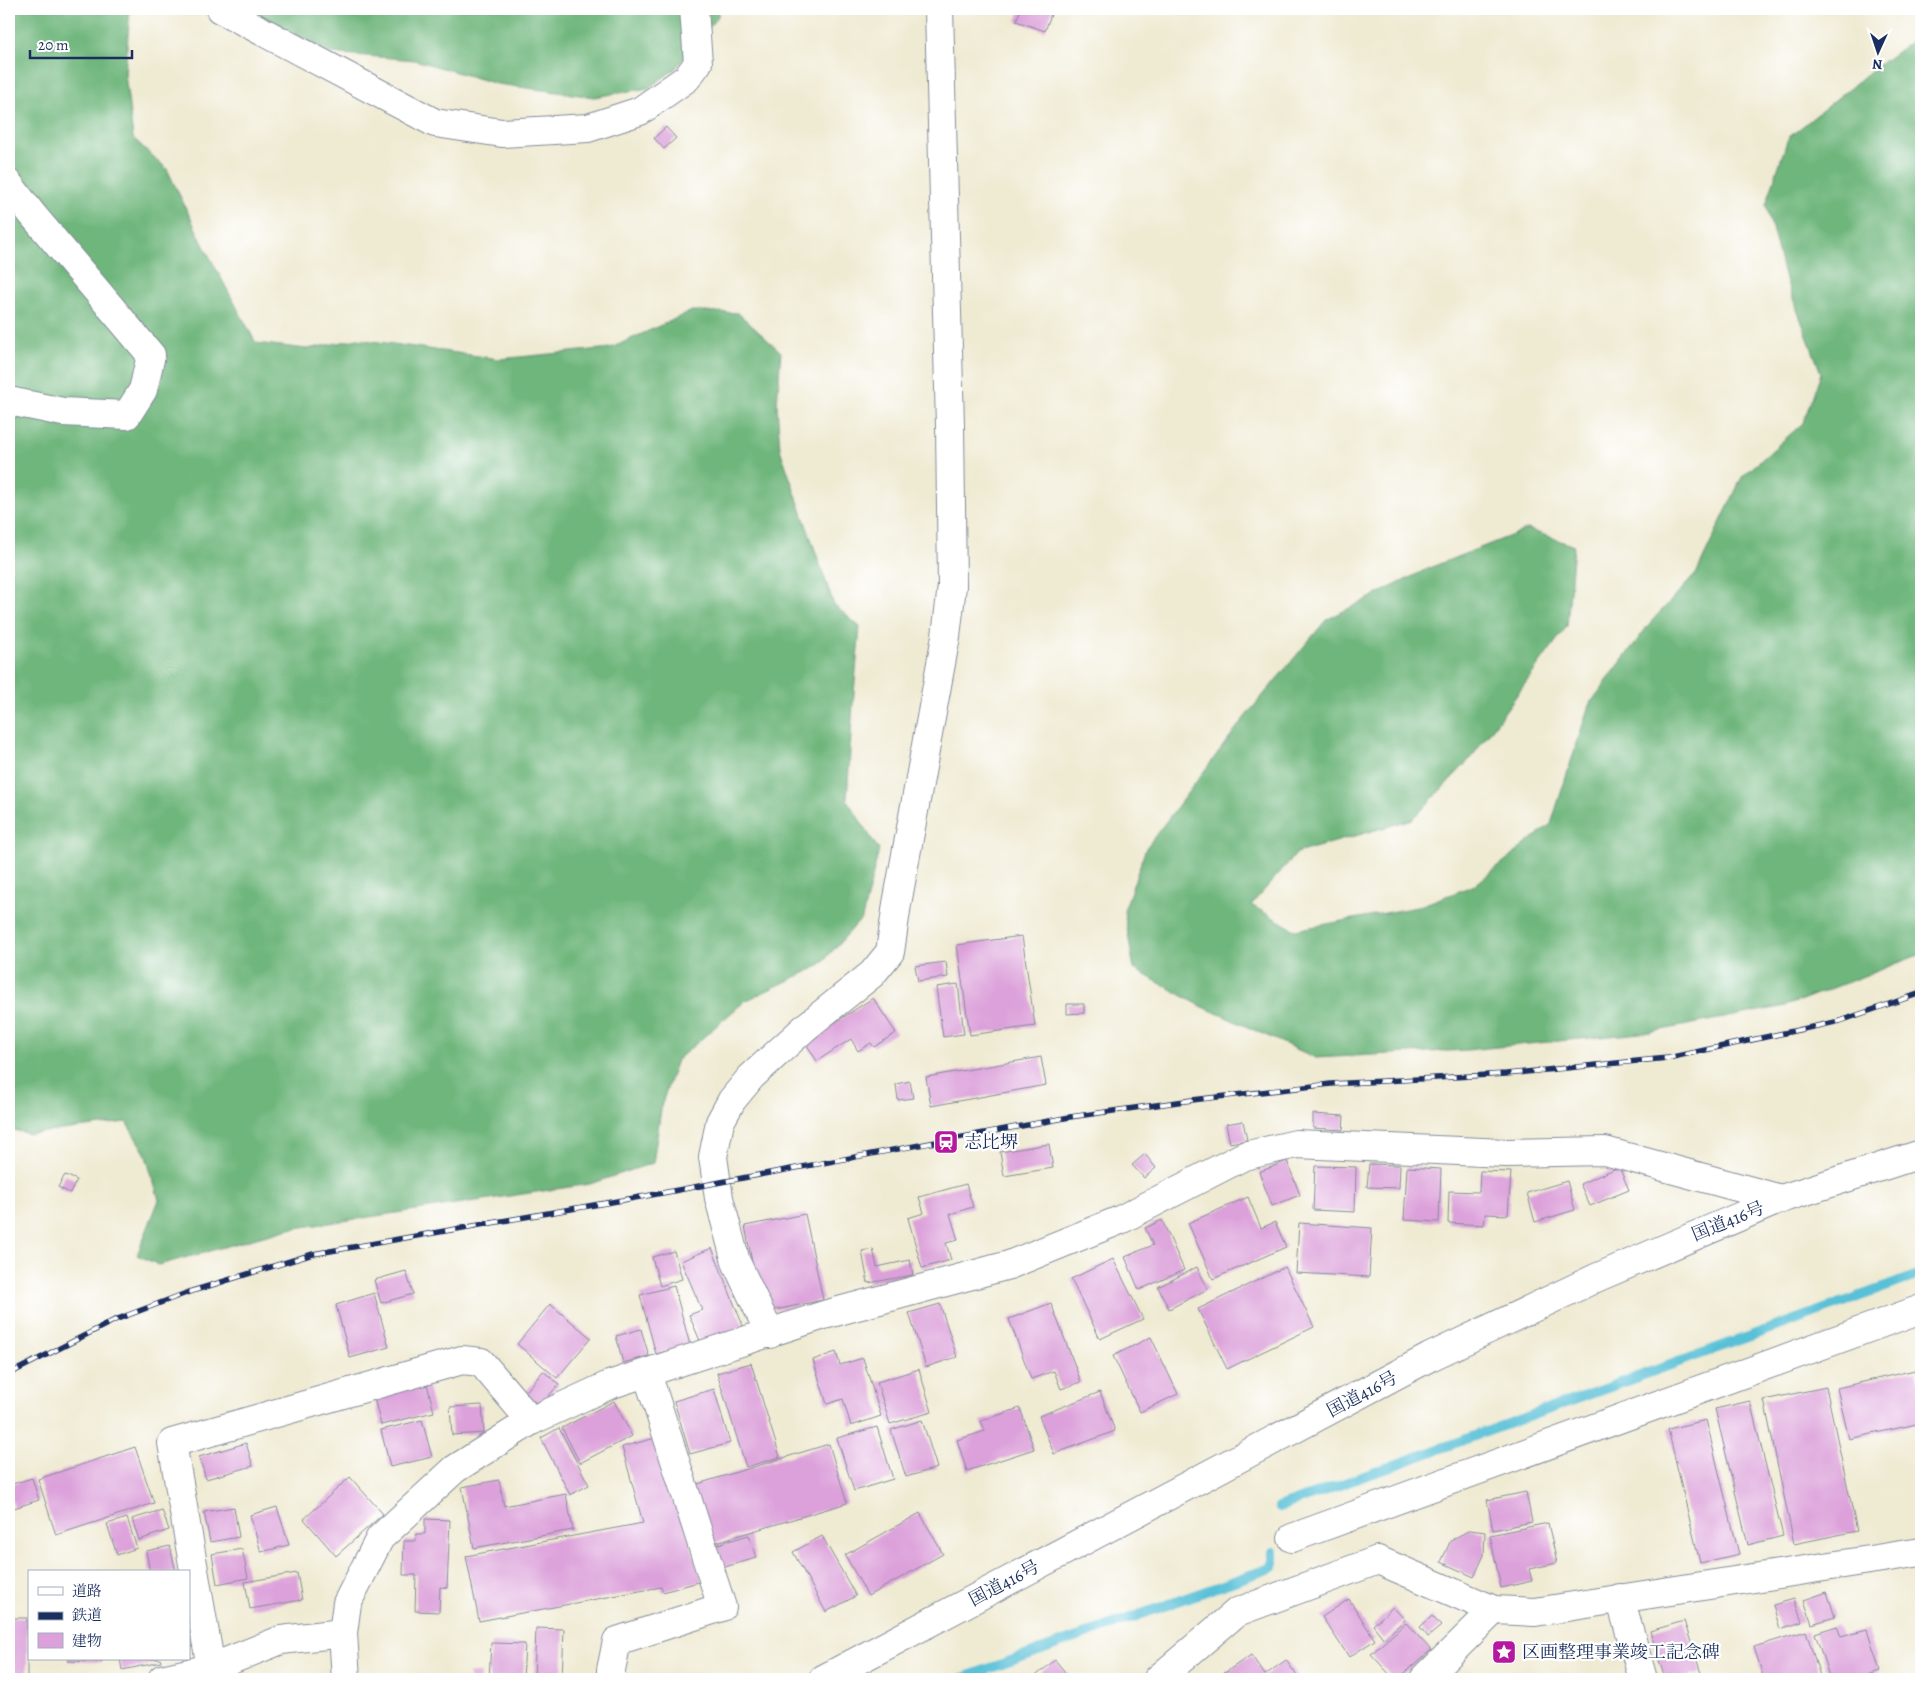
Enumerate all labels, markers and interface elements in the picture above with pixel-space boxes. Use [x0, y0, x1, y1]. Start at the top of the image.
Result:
scale bar [30, 28, 132, 60]
north arrow [1852, 28, 1902, 78]
text: 20 m [38, 35, 69, 55]
text: N [1872, 55, 1883, 74]
station icon: 志比堺 [933, 1129, 959, 1155]
place label: 志比堺 [964, 1130, 1018, 1154]
street label: 国道416号 [1688, 1196, 1768, 1246]
street label: 国道416号 [1323, 1365, 1401, 1423]
street label: 国道416号 [965, 1554, 1043, 1612]
legend [28, 1570, 190, 1660]
text: 道路 [72, 1581, 102, 1601]
text: 鉄道 [72, 1605, 102, 1625]
text: 建物 [72, 1631, 102, 1651]
place icon: 区画整理事業竣工記念碑 [1491, 1639, 1517, 1665]
place label: 区画整理事業竣工記念碑 [1522, 1640, 1720, 1664]

